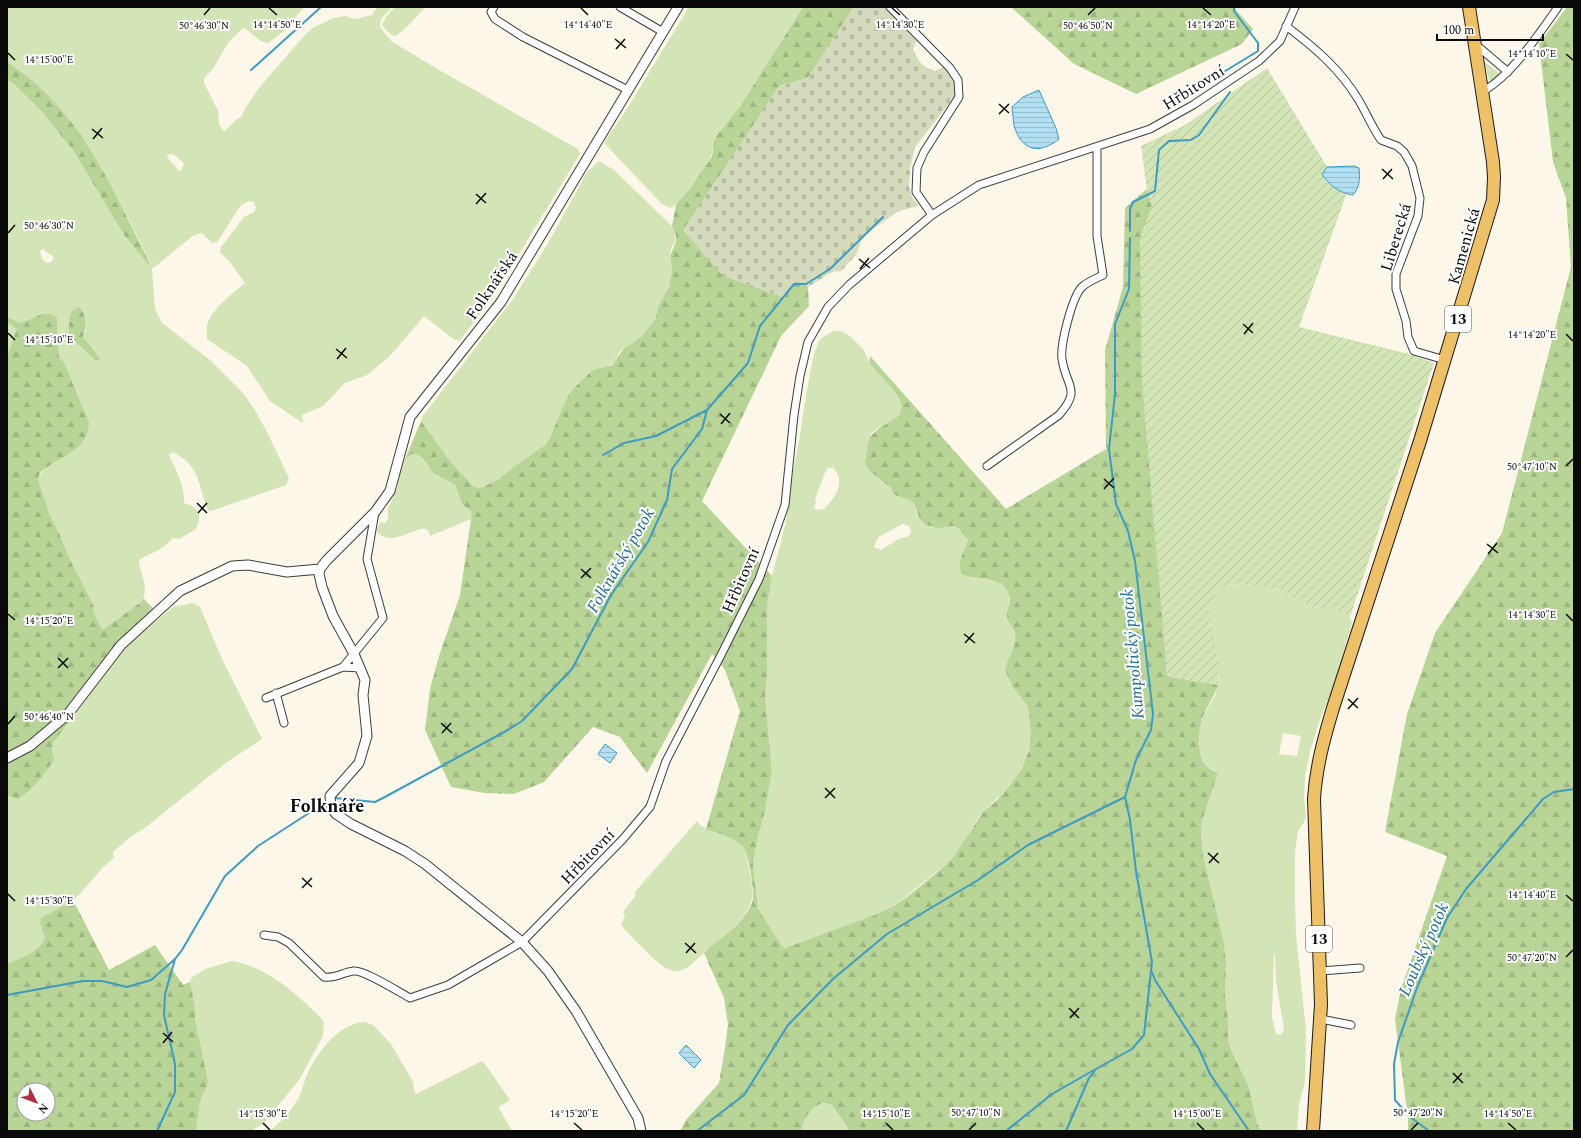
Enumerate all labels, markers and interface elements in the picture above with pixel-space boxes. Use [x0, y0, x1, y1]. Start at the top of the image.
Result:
scale bar [1437, 16, 1543, 42]
text: 14°14'50"E [253, 17, 301, 33]
text: 14°14'40"E [564, 17, 612, 33]
text: 14°14'30"E [876, 17, 924, 33]
text: 14°14'20"E [1187, 17, 1235, 33]
text: 50°46'30"N [179, 18, 229, 34]
text: 50°46'50"N [1063, 18, 1113, 34]
text: 100 m [1443, 21, 1474, 40]
text: 14°14'10"E [1508, 46, 1556, 62]
text: 14°15'00"E [25, 52, 73, 68]
street label: Hřbitovní [1158, 59, 1230, 116]
street label: Liberecká [1374, 200, 1418, 274]
street label: Kamenická [1442, 205, 1486, 288]
text: 50°46'30"N [24, 218, 74, 234]
street label: Folknářská [460, 246, 524, 325]
road number: 13 [1445, 306, 1471, 332]
text: 14°14'20"E [1508, 327, 1556, 343]
text: 14°15'10"E [25, 332, 73, 348]
text: 50°47'10"N [1507, 459, 1557, 475]
water label: Folknářský potok [580, 503, 662, 618]
street label: Hřbitovní [716, 543, 766, 617]
water label: Kumpoltický potok [1114, 588, 1152, 720]
text: 14°14'30"E [1508, 607, 1556, 623]
text: 14°15'20"E [25, 613, 73, 629]
text: 50°46'40"N [24, 709, 74, 725]
district label: Folknáře [290, 793, 364, 820]
street label: Hřbitovní [555, 823, 621, 890]
text: 14°14'40"E [1508, 887, 1556, 903]
text: 14°15'30"E [25, 893, 73, 909]
water label: Loubský potok [1392, 898, 1456, 1000]
road number: 13 [1306, 926, 1332, 952]
text: 50°47'20"N [1507, 950, 1557, 966]
north arrow [16, 1082, 56, 1122]
text: N [34, 1099, 52, 1117]
text: 50°47'10"N [951, 1105, 1001, 1121]
text: 50°47'20"N [1393, 1105, 1443, 1121]
text: 14°15'30"E [239, 1106, 287, 1122]
text: 14°15'20"E [550, 1106, 598, 1122]
text: 14°15'10"E [862, 1106, 910, 1122]
text: 14°15'00"E [1173, 1106, 1221, 1122]
text: 14°14'50"E [1484, 1106, 1532, 1122]

